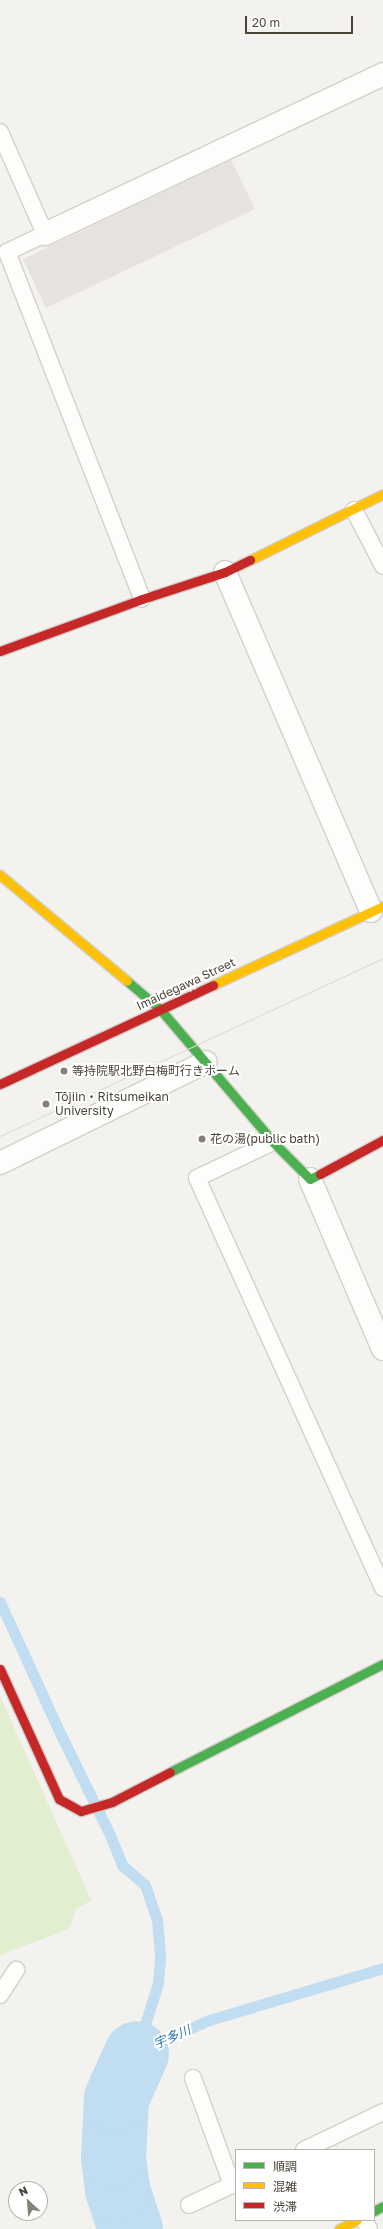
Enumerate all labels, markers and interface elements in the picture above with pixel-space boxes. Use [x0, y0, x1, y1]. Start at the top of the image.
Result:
scale bar [247, 8, 355, 34]
text: 20 m [252, 15, 280, 30]
street label: Imaidegawa Street [134, 955, 238, 1013]
place label: 等持院駅北野白梅町行きホーム [72, 1064, 240, 1078]
marker: 等持院駅北野白梅町行きホーム [59, 1066, 69, 1076]
place label: Tōjiin・Ritsumeikan University [55, 1090, 169, 1118]
marker: Tōjiin・Ritsumeikan University [40, 1098, 52, 1110]
place label: 花の湯(public bath) [210, 1132, 320, 1146]
marker: 花の湯(public bath) [197, 1134, 207, 1144]
water label: 宇多川 [151, 2022, 193, 2052]
legend [235, 2149, 375, 2221]
text: 順調 [273, 2159, 297, 2174]
text: 混雑 [273, 2179, 297, 2194]
north arrow [8, 2181, 48, 2221]
text: N [16, 2183, 30, 2198]
text: 渋滞 [273, 2199, 297, 2214]

